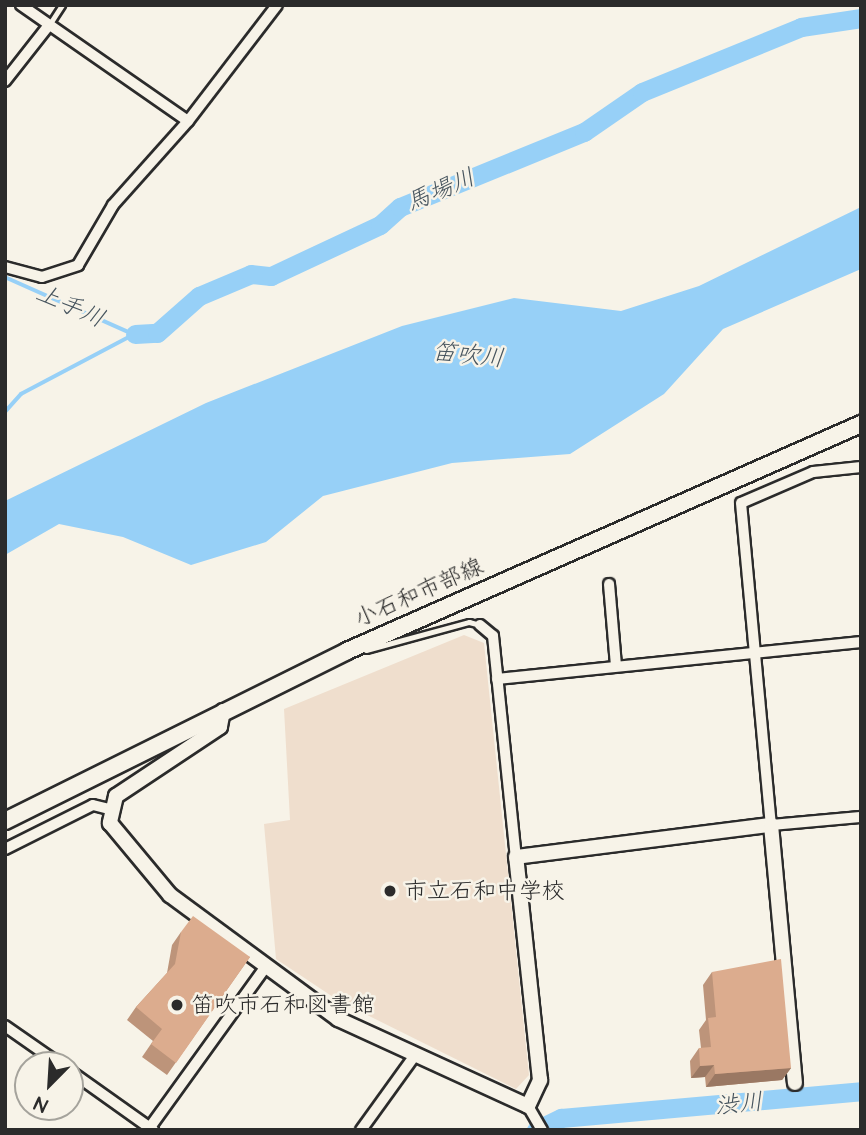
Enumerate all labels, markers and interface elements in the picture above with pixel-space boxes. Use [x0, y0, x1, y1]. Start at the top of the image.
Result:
water label: 馬場川 [402, 164, 480, 218]
water label: 上手川 [31, 279, 109, 335]
water label: 笛吹川 [431, 338, 505, 374]
street label: 小石和市部線 [350, 552, 488, 634]
place label: 市立石和中学校 [404, 877, 565, 905]
marker: 市立石和中学校 [382, 883, 398, 899]
place label: 笛吹市石和図書館 [191, 991, 375, 1019]
marker: 笛吹市石和図書館 [169, 997, 185, 1013]
north arrow [14, 1051, 84, 1121]
water label: 渋川 [714, 1088, 764, 1122]
text: N [30, 1089, 52, 1119]

